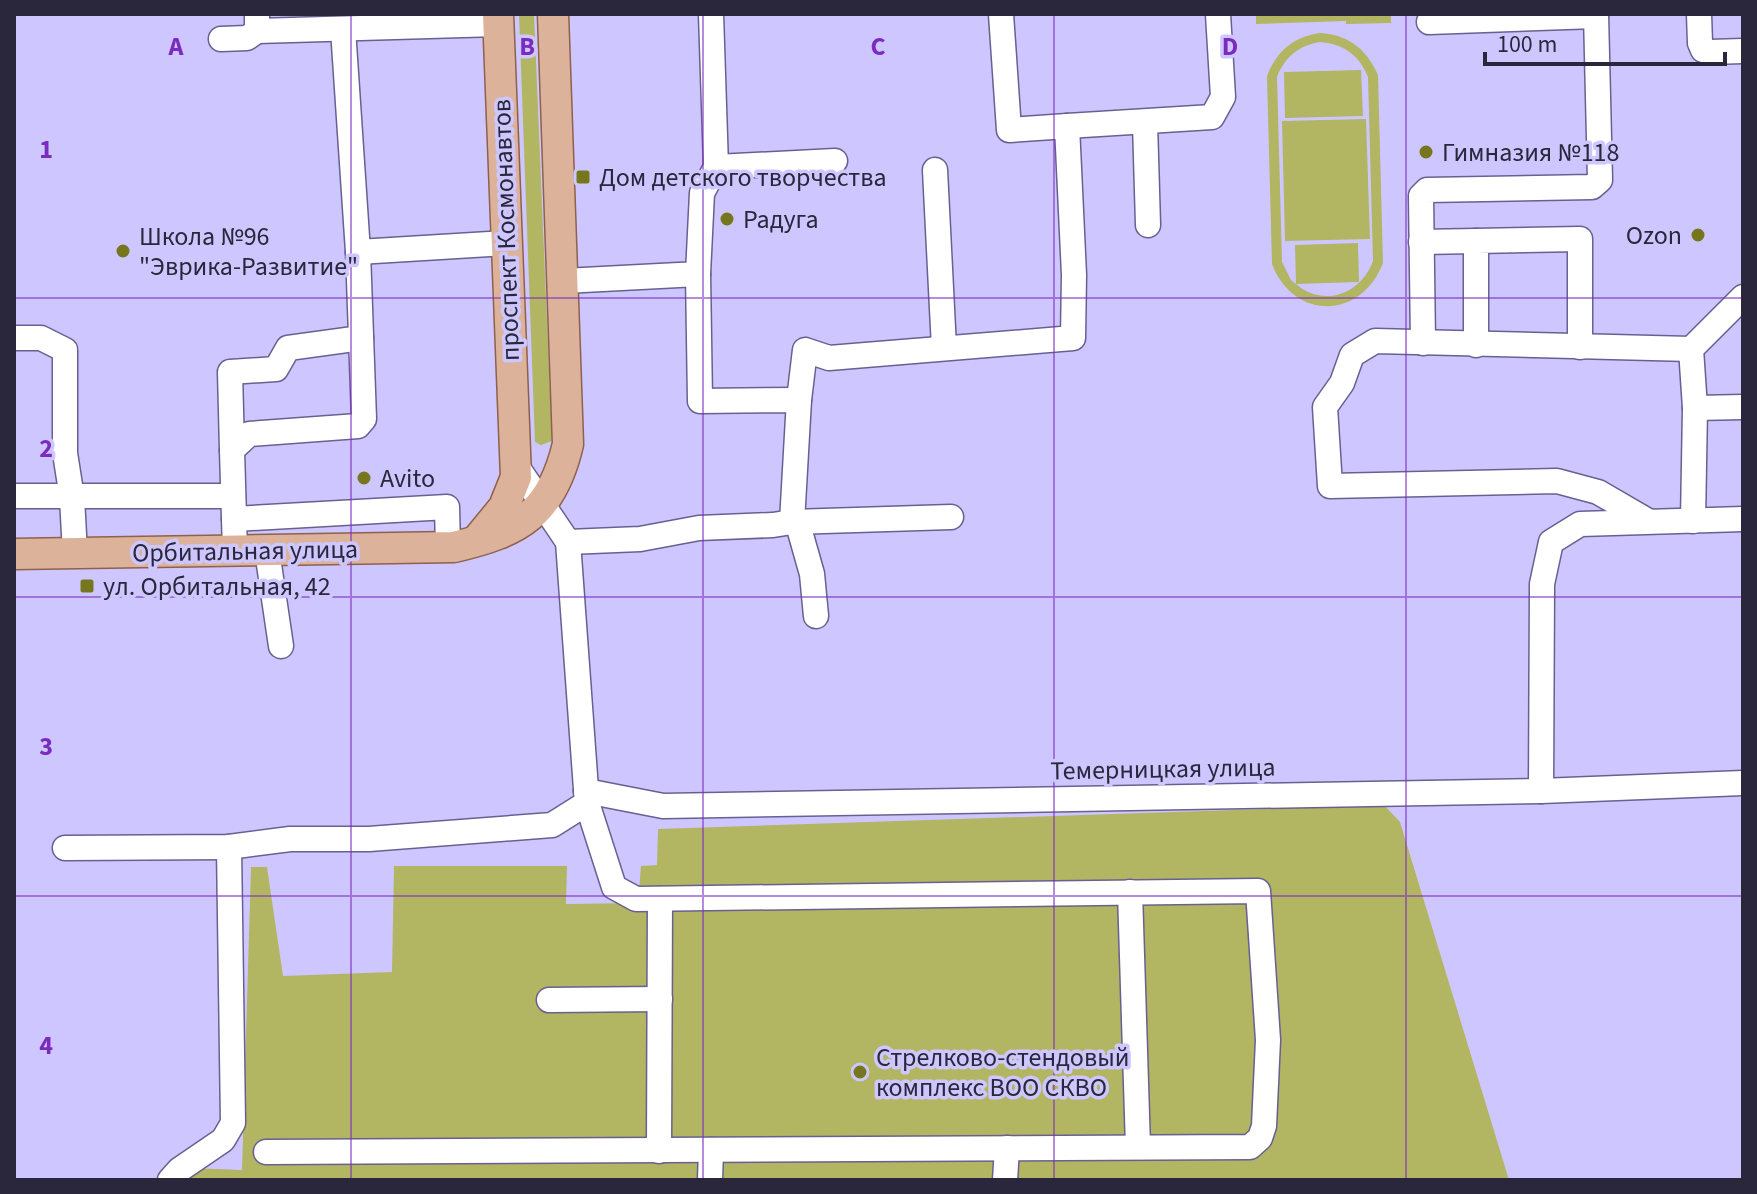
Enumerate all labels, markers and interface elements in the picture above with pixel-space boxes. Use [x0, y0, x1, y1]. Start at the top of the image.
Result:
scale bar [1485, 16, 1725, 66]
text: 100 m [1497, 27, 1557, 62]
text: A [168, 28, 185, 65]
text: B [519, 28, 535, 65]
text: C [870, 28, 886, 65]
text: D [1222, 28, 1238, 65]
street label: проспект Космонавтов [483, 98, 529, 362]
text: 1 [39, 131, 53, 168]
place label: Гимназия №118 [1442, 134, 1619, 171]
marker: Гимназия №118 [1417, 143, 1435, 161]
place label: Дом детского творчества [599, 159, 887, 196]
marker: Дом детского творчества [574, 168, 592, 186]
place label: Радуга [743, 201, 819, 238]
marker: Радуга [718, 210, 736, 228]
place label: Ozon [1626, 217, 1682, 254]
place label: Школа №96 "Эврика-Развитие" [139, 218, 358, 285]
marker: Ozon [1689, 226, 1707, 244]
marker: Школа №96 "Эврика-Развитие" [114, 242, 132, 260]
text: 2 [39, 430, 53, 467]
place label: Avito [380, 460, 435, 497]
marker: Avito [355, 469, 373, 487]
street label: Орбитальная улица [132, 531, 358, 571]
place label: ул. Орбитальная, 42 [103, 568, 331, 605]
marker: ул. Орбитальная, 42 [78, 577, 96, 595]
text: 3 [39, 728, 53, 765]
street label: Темерницкая улица [1050, 749, 1276, 789]
text: 4 [39, 1027, 53, 1064]
place label: Стрелково-стендовый комплекс ВОО СКВО [876, 1039, 1129, 1106]
marker: Стрелково-стендовый комплекс ВОО СКВО [851, 1063, 869, 1081]

